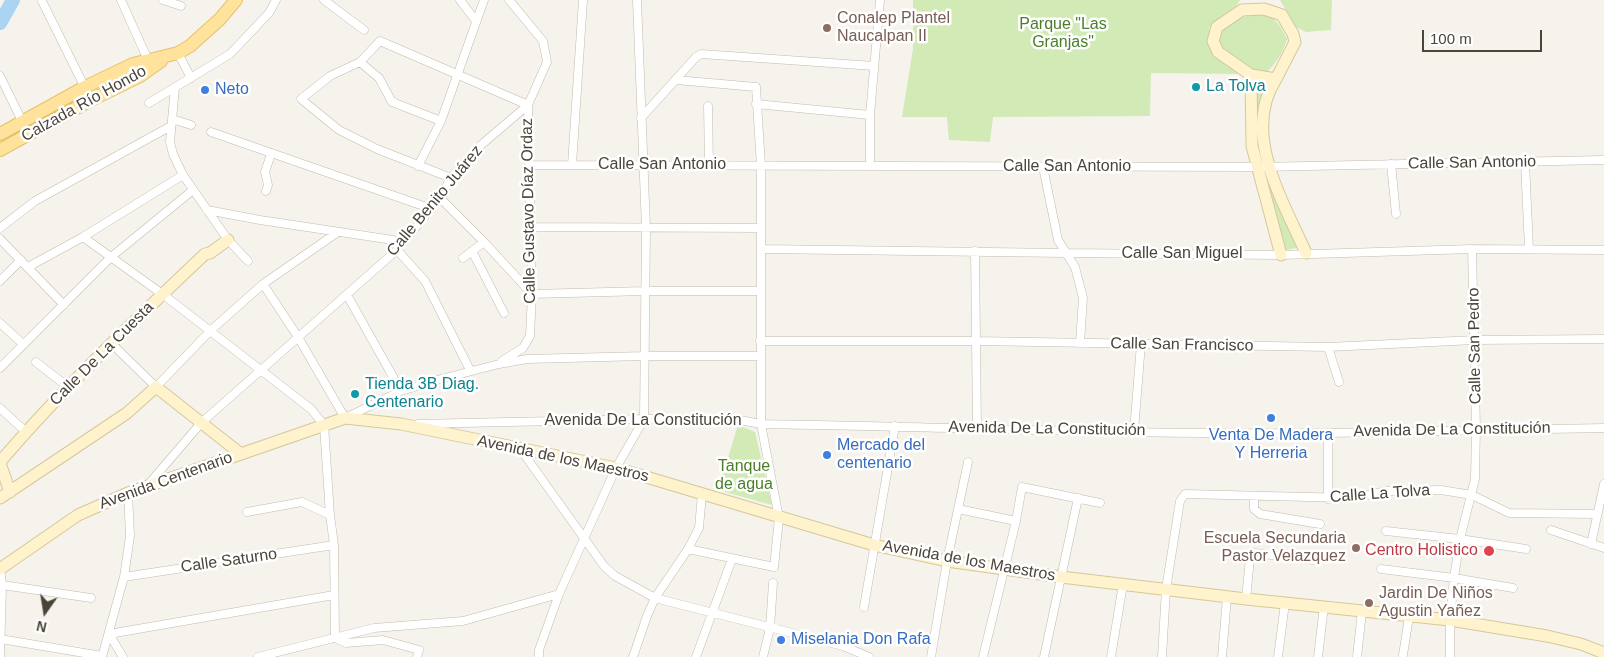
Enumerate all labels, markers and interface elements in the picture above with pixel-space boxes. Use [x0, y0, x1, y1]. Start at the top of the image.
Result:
place label: Conalep Plantel Naucalpan II [837, 9, 950, 47]
park label: Parque "Las Granjas" [1019, 15, 1107, 53]
scale bar [1424, 20, 1544, 52]
marker: Conalep Plantel Naucalpan II [821, 22, 833, 34]
text: 100 m [1430, 30, 1472, 47]
street label: Calzada Río Hondo [18, 62, 150, 146]
place label: La Tolva [1206, 77, 1266, 97]
place label: Neto [215, 80, 249, 100]
marker: La Tolva [1190, 81, 1202, 93]
marker: Neto [199, 84, 211, 96]
street label: Calle Gustavo Díaz Ordaz [518, 118, 540, 304]
street label: Calle Benito Juárez [383, 142, 487, 260]
street label: Calle San Antonio [1408, 152, 1536, 174]
street label: Calle San Antonio [598, 155, 726, 175]
street label: Calle San Antonio [1003, 157, 1131, 177]
street label: Calle San Miguel [1122, 244, 1242, 264]
street label: Calle San Pedro [1464, 288, 1486, 404]
street label: Calle De La Cuesta [46, 298, 158, 410]
street label: Calle San Francisco [1110, 334, 1254, 356]
place label: Tienda 3B Diag. Centenario [365, 375, 479, 413]
marker: Tienda 3B Diag. Centenario [349, 388, 361, 400]
street label: Avenida De La Constitución [544, 411, 742, 431]
marker: Venta De Madera Y Herreria [1265, 412, 1277, 424]
street label: Avenida De La Constitución [948, 418, 1146, 440]
street label: Avenida De La Constitución [1353, 419, 1551, 441]
place label: Venta De Madera Y Herreria [1209, 426, 1333, 464]
street label: Avenida de los Maestros [475, 431, 651, 487]
place label: Mercado del centenario [837, 436, 925, 474]
street label: Avenida Centenario [97, 448, 235, 514]
marker: Mercado del centenario [821, 449, 833, 461]
park label: Tanque de agua [715, 457, 773, 495]
street label: Calle La Tolva [1329, 481, 1431, 507]
place label: Escuela Secundaria Pastor Velazquez [1204, 529, 1346, 567]
street label: Avenida de los Maestros [881, 536, 1057, 586]
place label: Centro Holistico [1365, 541, 1478, 561]
marker: Escuela Secundaria Pastor Velazquez [1350, 542, 1362, 554]
marker: Centro Holistico [1482, 544, 1496, 558]
street label: Calle Saturno [180, 545, 278, 577]
place label: Jardin De Niños Agustin Yañez [1379, 584, 1493, 622]
north arrow [20, 587, 70, 637]
marker: Jardin De Niños Agustin Yañez [1363, 597, 1375, 609]
text: N [35, 618, 48, 636]
place label: Miselania Don Rafa [791, 630, 931, 650]
marker: Miselania Don Rafa [775, 634, 787, 646]

